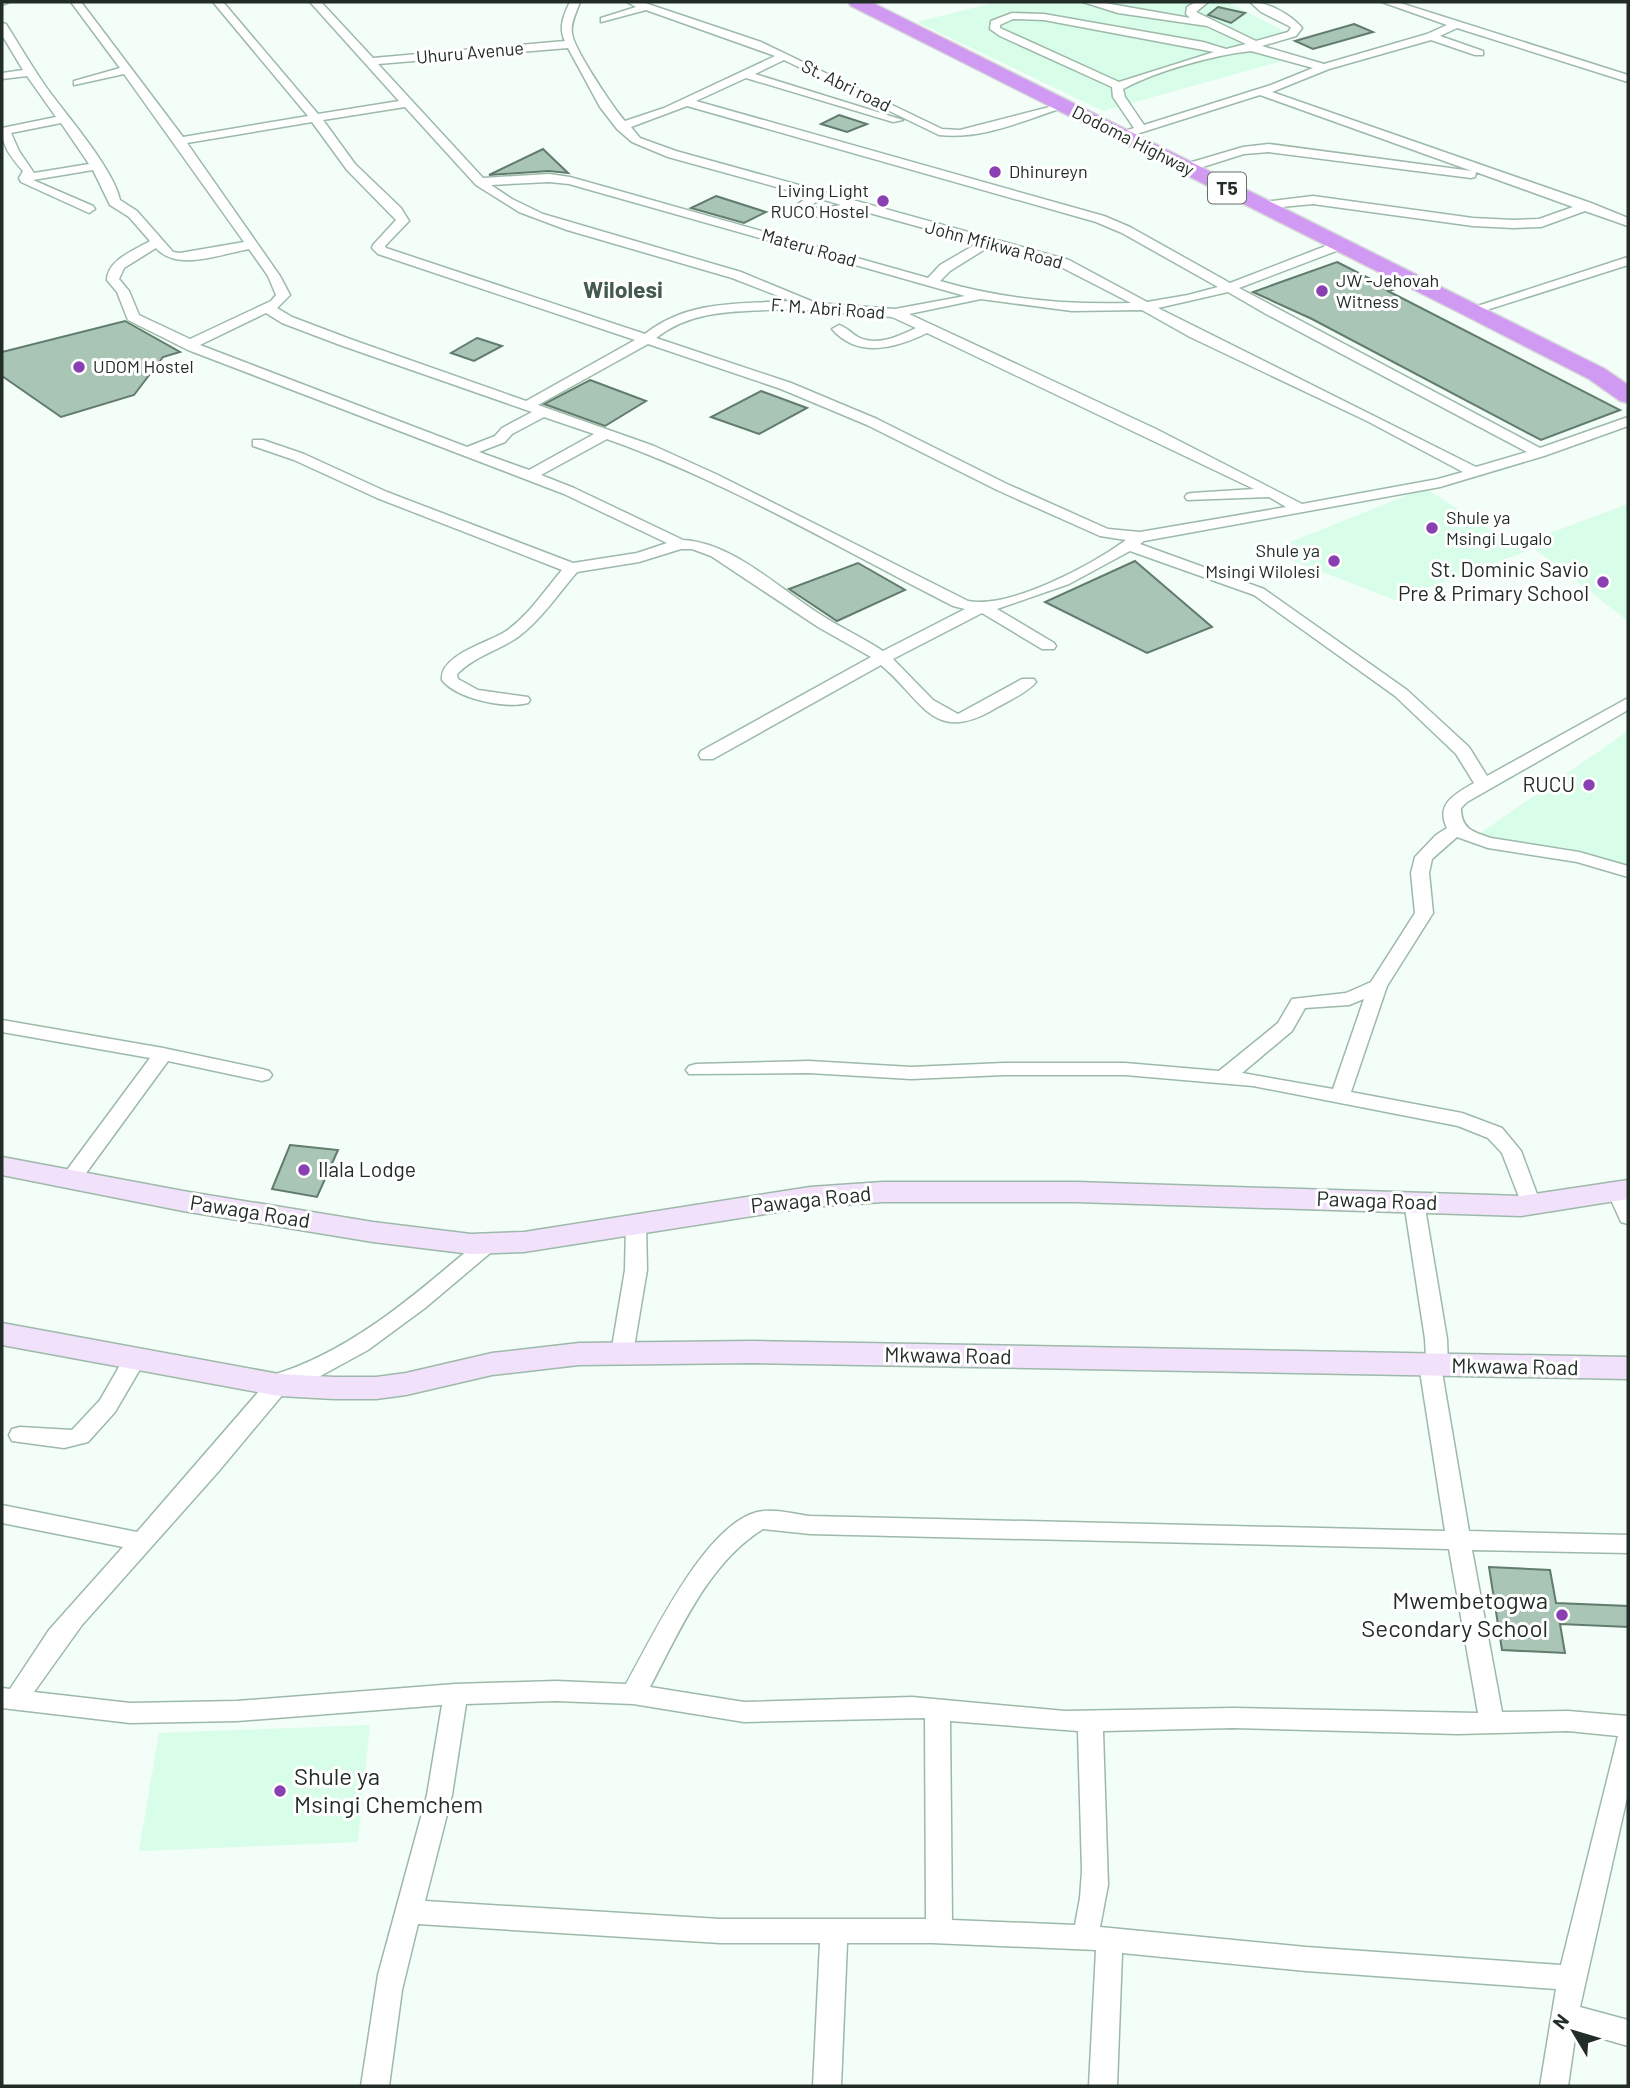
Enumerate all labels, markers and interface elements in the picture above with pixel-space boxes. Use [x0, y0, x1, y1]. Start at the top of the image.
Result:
street label: Uhuru Avenue [415, 36, 525, 68]
street label: St. Abri road [798, 54, 895, 116]
street label: Dodoma Highway [1069, 100, 1198, 180]
place label: Dhinureyn [1009, 160, 1088, 182]
marker: Dhinureyn [987, 164, 1003, 180]
road number: T5 [1208, 172, 1246, 204]
place label: Living Light RUCO Hostel [771, 179, 869, 222]
marker: Living Light RUCO Hostel [875, 193, 891, 209]
street label: John Mfikwa Road [923, 215, 1065, 273]
street label: Materu Road [759, 223, 859, 271]
place label: JW -Jehovah Witness [1336, 269, 1439, 312]
district label: Wilolesi [583, 275, 663, 303]
marker: JW -Jehovah Witness [1314, 283, 1330, 299]
street label: F. M. Abri Road [770, 293, 886, 323]
place label: UDOM Hostel [93, 355, 194, 377]
marker: UDOM Hostel [71, 359, 87, 375]
place label: Shule ya Msingi Lugalo [1446, 506, 1552, 549]
marker: Shule ya Msingi Lugalo [1424, 520, 1440, 536]
place label: Shule ya Msingi Wilolesi [1205, 539, 1320, 582]
marker: Shule ya Msingi Wilolesi [1326, 553, 1342, 569]
place label: St. Dominic Savio Pre & Primary School [1398, 556, 1589, 605]
marker: St. Dominic Savio Pre & Primary School [1595, 574, 1611, 590]
place label: RUCU [1522, 771, 1575, 796]
marker: RUCU [1581, 777, 1597, 793]
place label: Ilala Lodge [318, 1156, 416, 1181]
marker: Ilala Lodge [296, 1162, 312, 1178]
street label: Pawaga Road [749, 1180, 872, 1217]
street label: Pawaga Road [1316, 1185, 1438, 1214]
street label: Pawaga Road [188, 1189, 312, 1232]
street label: Mkwawa Road [884, 1341, 1012, 1368]
street label: Mkwawa Road [1451, 1352, 1579, 1379]
place label: Mwembetogwa Secondary School [1361, 1585, 1548, 1642]
marker: Mwembetogwa Secondary School [1554, 1607, 1570, 1623]
place label: Shule ya Msingi Chemchem [294, 1761, 483, 1818]
marker: Shule ya Msingi Chemchem [272, 1783, 288, 1799]
north arrow [1539, 1997, 1609, 2067]
text: N [1547, 2009, 1573, 2033]

